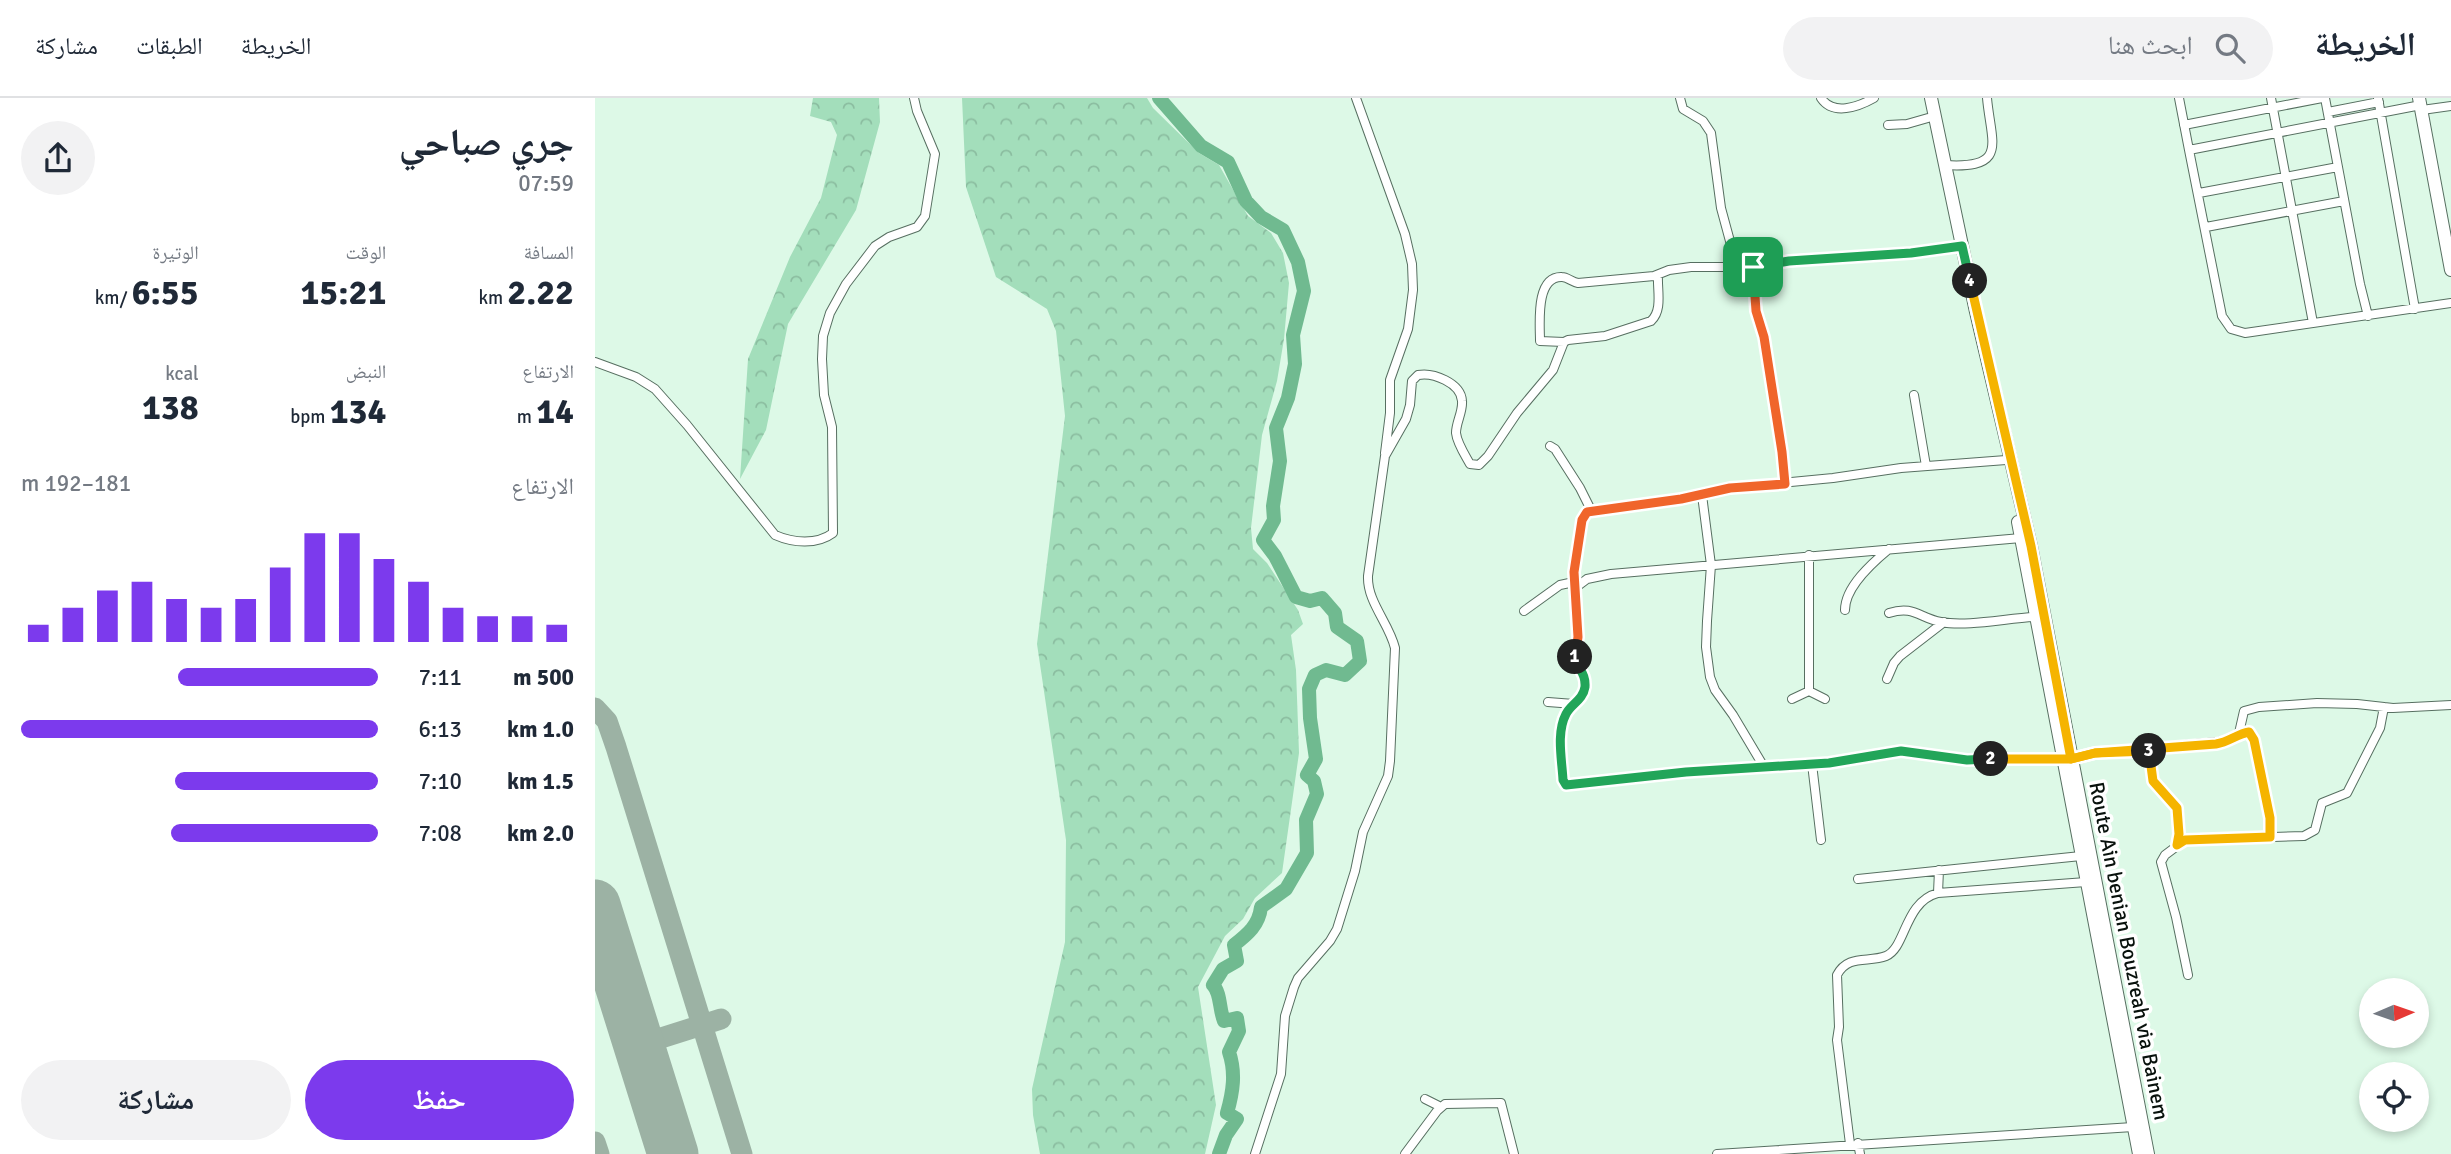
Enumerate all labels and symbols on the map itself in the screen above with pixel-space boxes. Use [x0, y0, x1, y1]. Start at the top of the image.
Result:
pin [1723, 237, 1783, 297]
pin: 4 [1953, 264, 1987, 298]
pin: 1 [1557, 640, 1593, 674]
pin: 3 [2131, 734, 2167, 768]
pin: 2 [1973, 742, 2009, 776]
street label: Route Ain benian Bouzreah via Bainem [2083, 780, 2175, 1122]
north arrow [2359, 978, 2429, 1048]

